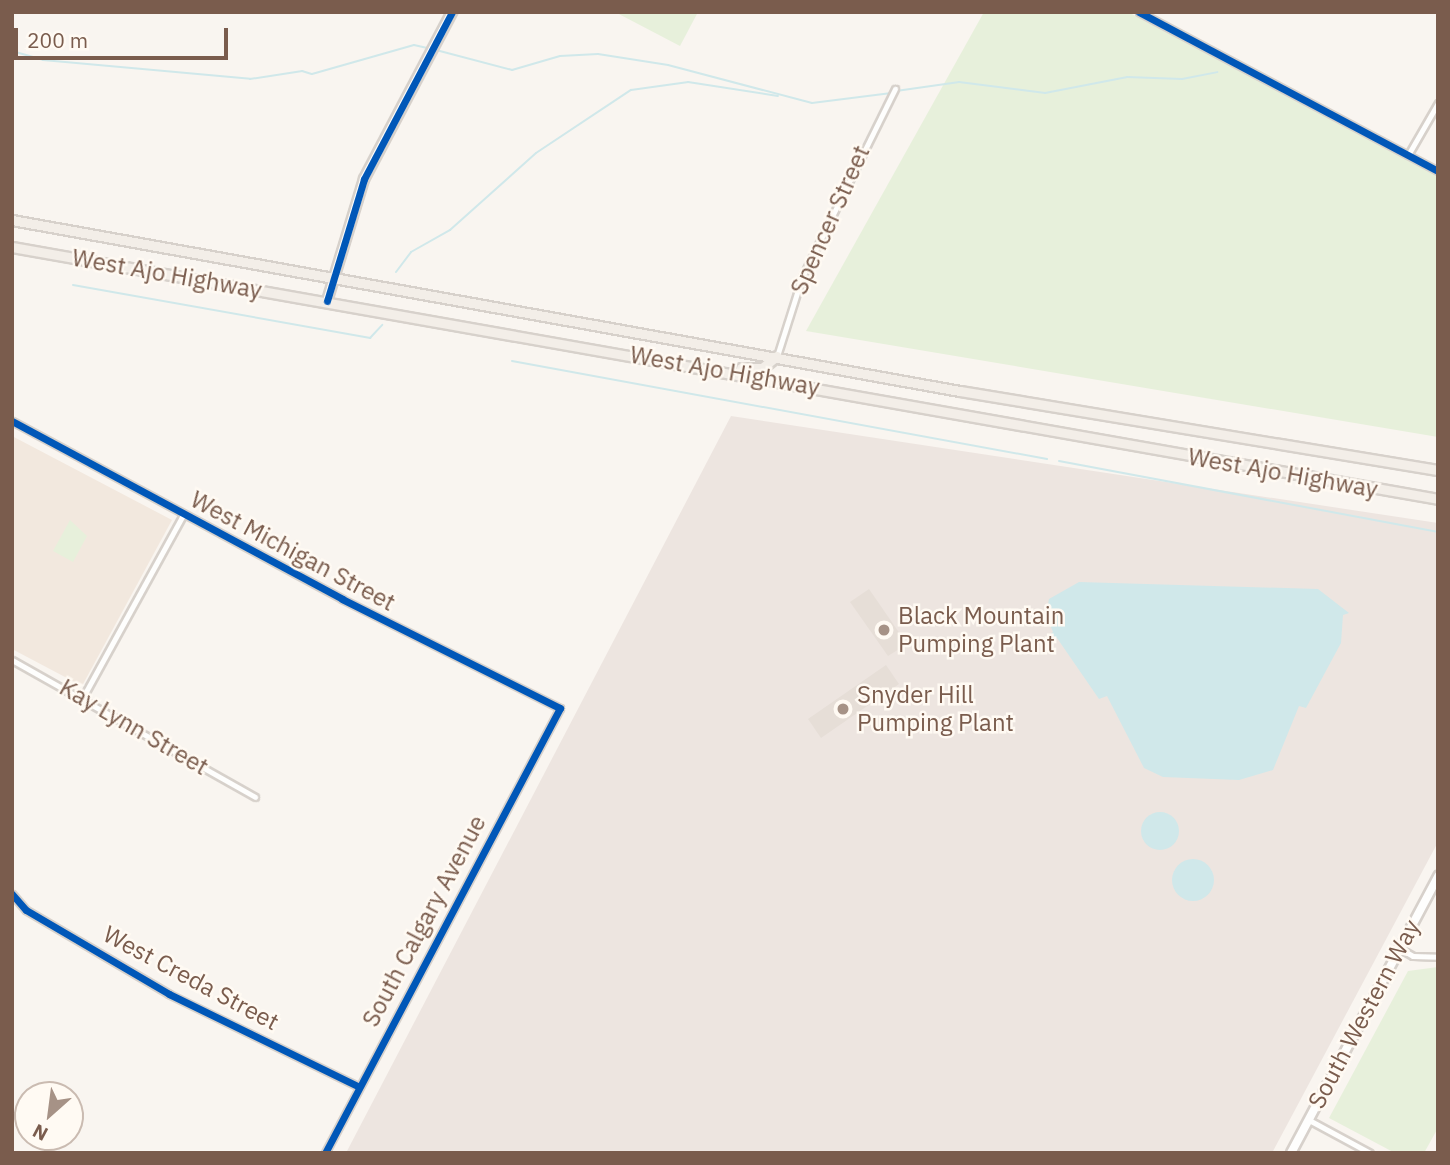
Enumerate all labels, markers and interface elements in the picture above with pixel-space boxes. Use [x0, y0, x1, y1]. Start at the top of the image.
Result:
scale bar [18, 14, 231, 58]
text: 200 m [27, 26, 88, 54]
street label: Spencer Street [784, 141, 876, 299]
street label: West Ajo Highway [70, 243, 264, 305]
street label: West Ajo Highway [628, 340, 822, 402]
street label: West Ajo Highway [1186, 442, 1380, 504]
street label: West Michigan Street [186, 485, 400, 617]
place label: Black Mountain Pumping Plant [898, 602, 1064, 658]
marker: Black Mountain Pumping Plant [876, 622, 892, 638]
street label: Kay Lynn Street [54, 673, 214, 781]
place label: Snyder Hill Pumping Plant [857, 681, 1014, 737]
marker: Snyder Hill Pumping Plant [835, 701, 851, 717]
street label: South Calgary Avenue [356, 810, 492, 1032]
street label: South Western Way [1302, 915, 1426, 1113]
street label: West Creda Street [98, 920, 284, 1036]
north arrow [14, 1081, 84, 1151]
text: N [28, 1119, 52, 1147]

